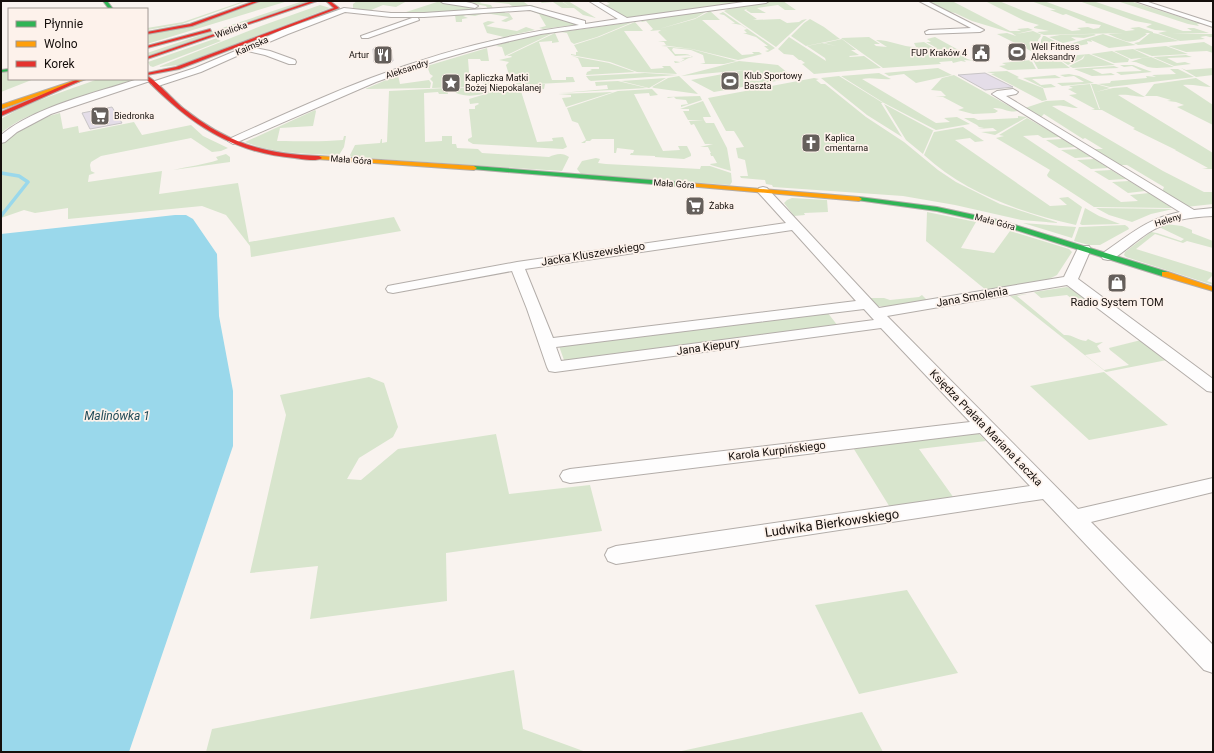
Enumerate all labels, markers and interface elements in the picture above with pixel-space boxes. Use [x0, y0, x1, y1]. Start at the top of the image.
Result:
legend [8, 8, 148, 80]
text: Płynnie [44, 17, 83, 31]
street label: Wielicka [214, 20, 249, 40]
street label: Kaimska [234, 34, 270, 58]
text: Wolno [44, 37, 78, 51]
sports icon: Well Fitness Aleksandry [1006, 41, 1028, 63]
public building icon: FUP Kraków 4 [970, 42, 992, 64]
place label: Well Fitness Aleksandry [1031, 42, 1080, 62]
restaurant icon: Artur [372, 44, 394, 66]
place label: FUP Kraków 4 [911, 48, 967, 58]
place label: Artur [349, 50, 369, 60]
text: Korek [44, 57, 76, 71]
street label: Aleksandry [384, 57, 430, 81]
sports icon: Klub Sportowy Baszta [719, 70, 741, 92]
place label: Klub Sportowy Baszta [744, 71, 803, 91]
place icon: Kapliczka Matki Bożej Niepokalanej [440, 72, 462, 94]
place label: Kapliczka Matki Bożej Niepokalanej [465, 73, 541, 93]
supermarket icon: Biedronka [89, 105, 111, 127]
place label: Biedronka [114, 111, 154, 121]
church icon: Kaplica cmentarna [800, 132, 822, 154]
place label: Kaplica cmentarna [825, 133, 868, 153]
street label: Mała Góra [330, 154, 372, 166]
street label: Mała Góra [653, 178, 695, 190]
supermarket icon: Żabka [684, 195, 706, 217]
place label: Żabka [709, 201, 734, 211]
street label: Heleny [1153, 211, 1183, 229]
street label: Mała Góra [974, 212, 1016, 232]
street label: Jacka Kluszewskiego [540, 239, 646, 269]
shop icon: Radio System TOM [1106, 272, 1128, 294]
street label: Jana Smolenia [935, 284, 1009, 310]
place label: Radio System TOM [1070, 296, 1164, 309]
street label: Jana Kiepury [676, 336, 741, 358]
street label: Księdza Prałata Mariana Łaczka [927, 367, 1045, 489]
water label: Malinówka 1 [84, 409, 150, 423]
street label: Karola Kurpińskiego [728, 439, 826, 463]
street label: Ludwika Bierkowskiego [764, 506, 900, 540]

